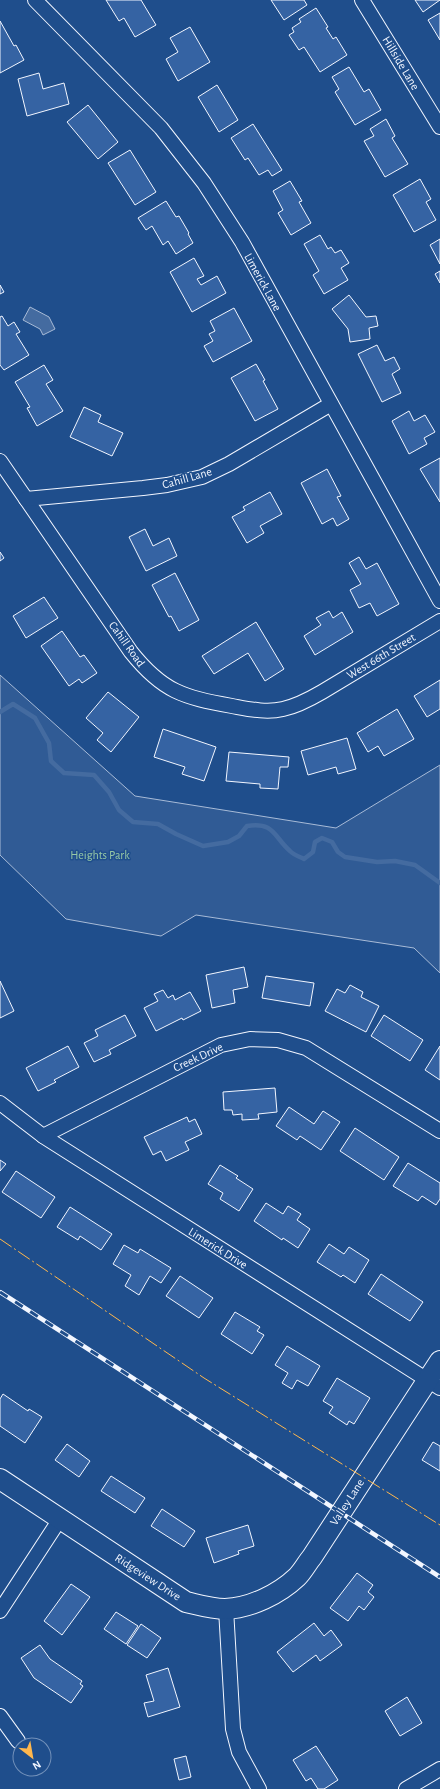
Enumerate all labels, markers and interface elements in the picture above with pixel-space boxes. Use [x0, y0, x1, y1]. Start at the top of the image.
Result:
street label: Hillside Lane [380, 34, 422, 92]
street label: Limerick Lane [242, 251, 284, 313]
street label: Cahill Lane [161, 465, 213, 491]
street label: Cahill Road [107, 619, 147, 669]
street label: West 66th Street [345, 631, 417, 681]
park label: Heights Park [70, 849, 130, 861]
street label: Creek Drive [171, 1040, 225, 1074]
street label: Limerick Drive [186, 1225, 250, 1271]
street label: Valley Lane [328, 1477, 367, 1528]
street label: Ridgeview Drive [113, 1551, 183, 1603]
north arrow [12, 1737, 52, 1777]
text: N [31, 1758, 43, 1772]

